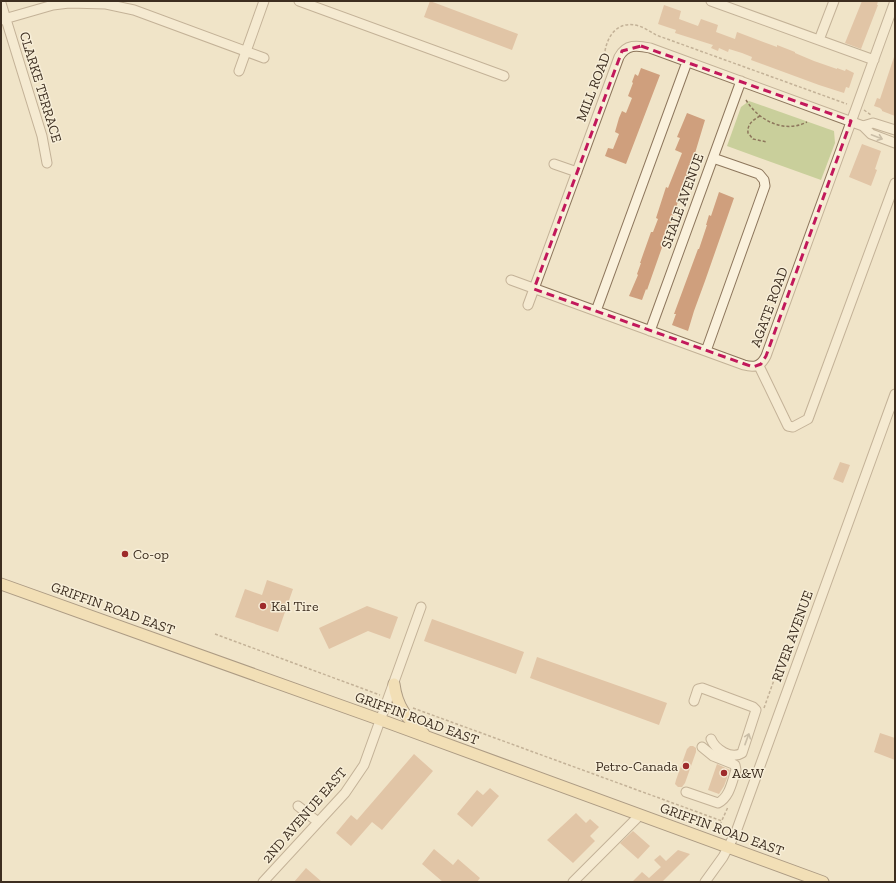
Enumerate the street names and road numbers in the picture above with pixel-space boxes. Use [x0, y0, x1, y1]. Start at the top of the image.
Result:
street label: CLARKE TERRACE [16, 30, 65, 144]
street label: MILL ROAD [573, 50, 614, 124]
street label: SHALE AVENUE [657, 151, 708, 251]
street label: AGATE ROAD [747, 265, 792, 350]
street label: GRIFFIN ROAD EAST [49, 578, 177, 639]
street label: RIVER AVENUE [768, 588, 817, 684]
street label: GRIFFIN ROAD EAST [353, 688, 481, 749]
street label: 2ND AVENUE EAST [258, 764, 351, 867]
street label: GRIFFIN ROAD EAST [658, 799, 786, 860]

